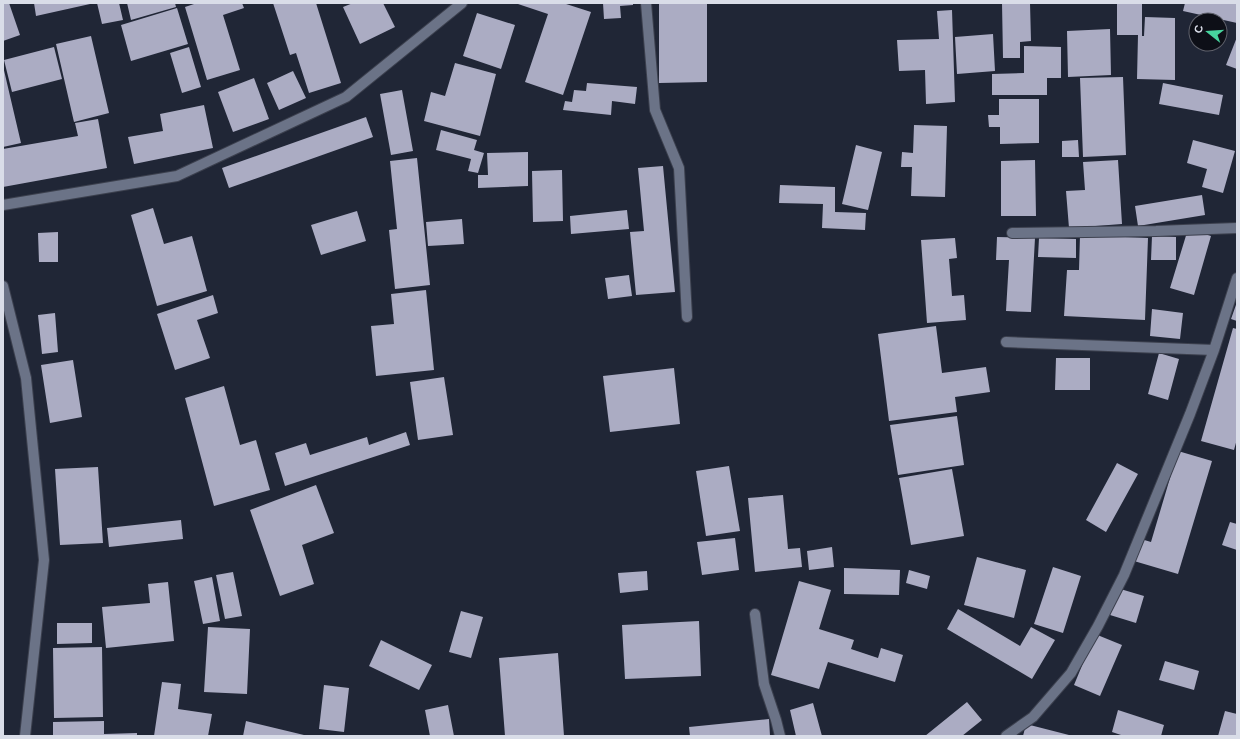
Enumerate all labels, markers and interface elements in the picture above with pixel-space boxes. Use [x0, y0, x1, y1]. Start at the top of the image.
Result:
north arrow [1188, 12, 1228, 52]
text: С [1191, 23, 1206, 35]

